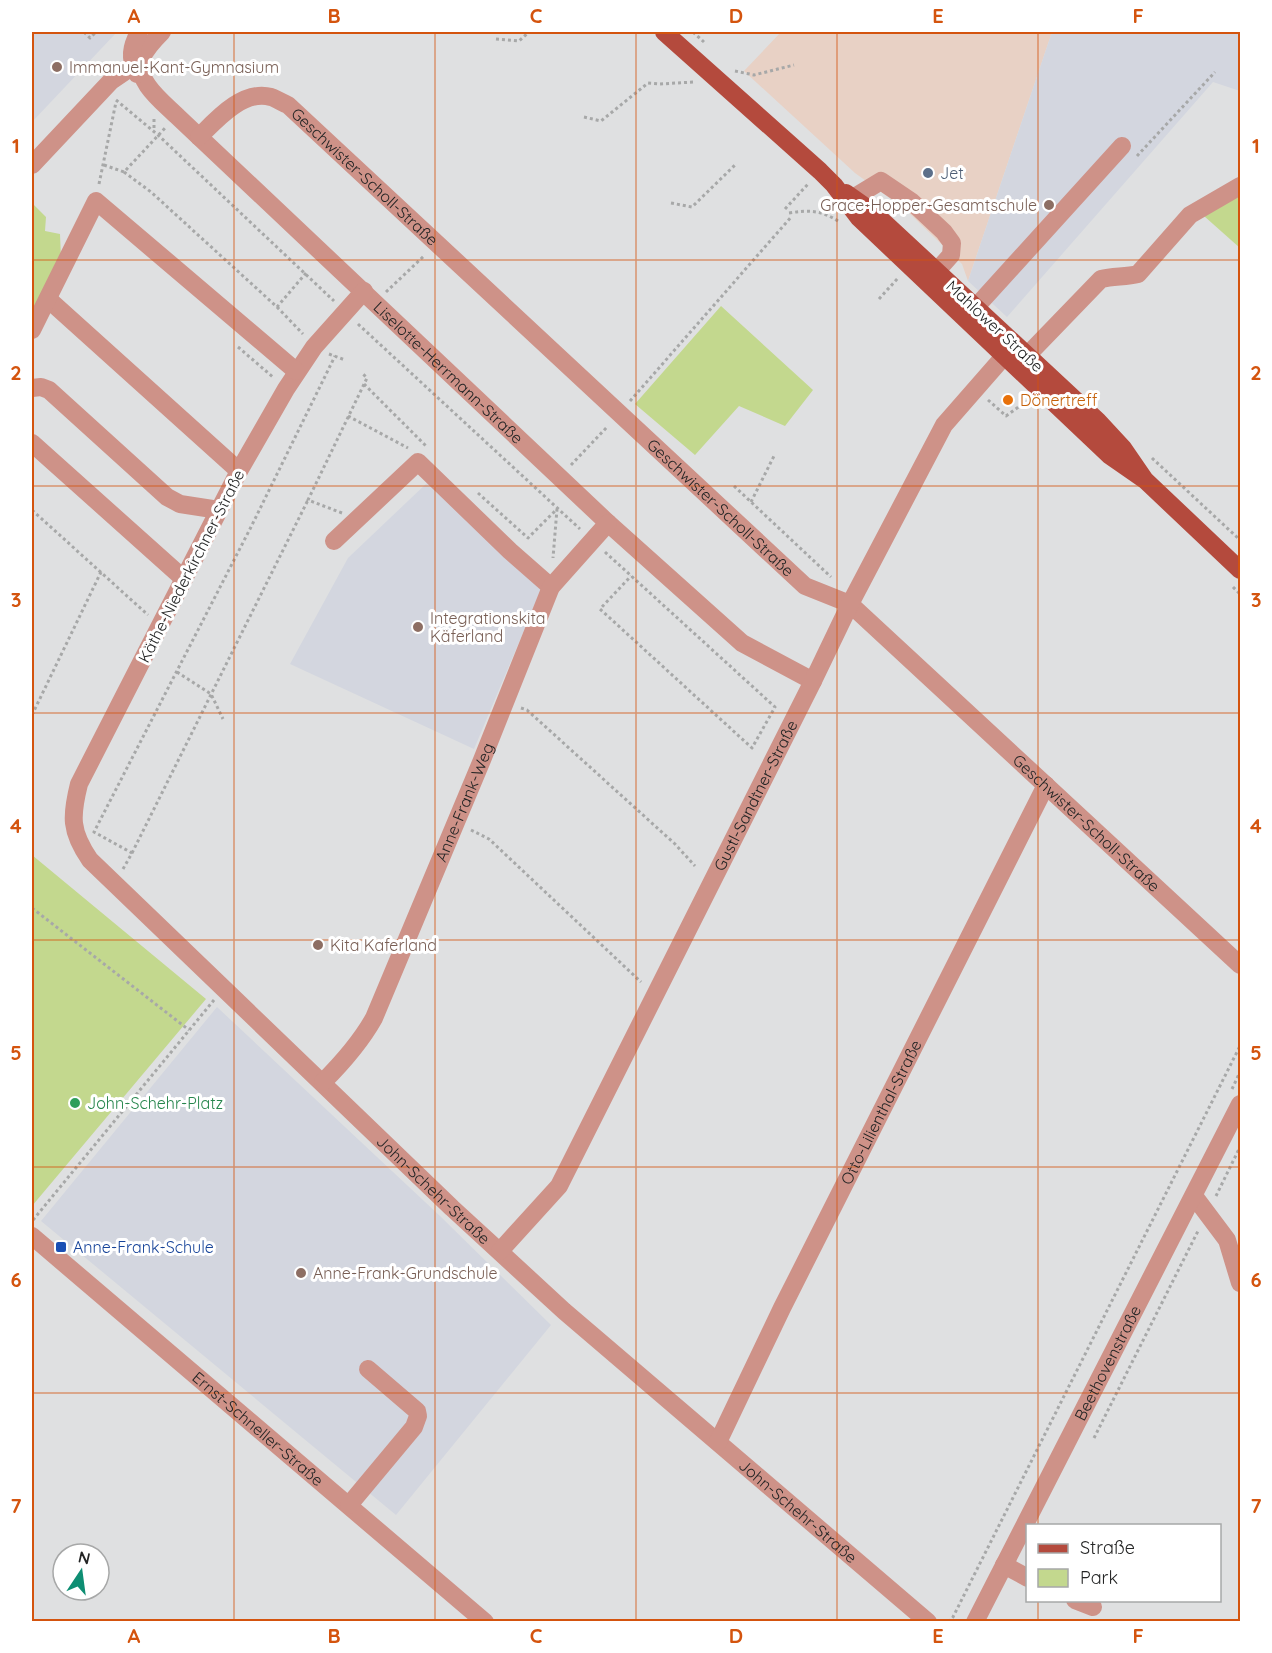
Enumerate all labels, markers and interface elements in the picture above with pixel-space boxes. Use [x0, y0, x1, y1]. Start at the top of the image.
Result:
text: A [128, 3, 141, 28]
text: B [327, 3, 341, 28]
text: C [530, 3, 543, 28]
text: D [729, 3, 743, 28]
text: E [932, 3, 944, 28]
text: F [1132, 3, 1144, 28]
place label: Immanuel-Kant-Gymnasium [69, 57, 279, 77]
marker: Immanuel-Kant-Gymnasium [50, 60, 64, 74]
street label: Geschwister-Scholl-Straße [287, 103, 442, 250]
text: 1 [12, 133, 20, 158]
text: 1 [1252, 133, 1260, 158]
place label: Jet [940, 163, 964, 183]
marker: Jet [921, 166, 935, 180]
place label: Grace-Hopper-Gesamtschule [820, 195, 1037, 215]
marker: Grace-Hopper-Gesamtschule [1042, 198, 1056, 212]
street label: Mahlower Straße [942, 276, 1048, 376]
street label: Liselotte-Herrmann-Straße [369, 297, 528, 448]
text: 2 [10, 360, 22, 385]
text: 2 [1250, 360, 1262, 385]
place label: Dönertreff [1020, 390, 1098, 410]
marker: Dönertreff [1001, 393, 1015, 407]
street label: Geschwister-Scholl-Straße [643, 434, 798, 581]
street label: Käthe-Niederkirchner-Straße [134, 466, 248, 666]
text: 3 [11, 587, 21, 612]
text: 3 [1251, 587, 1261, 612]
place label: Integrationskita Käferland [430, 608, 546, 646]
marker: Integrationskita Käferland [411, 620, 425, 634]
street label: Gustl-Sandtner-Straße [709, 717, 802, 874]
street label: Anne-Frank-Weg [431, 740, 498, 865]
street label: Geschwister-Scholl-Straße [1009, 750, 1164, 896]
text: 4 [10, 813, 22, 838]
text: 4 [1250, 813, 1262, 838]
place label: Kita Kaferland [330, 935, 437, 955]
marker: Kita Kaferland [311, 938, 325, 952]
street label: Otto-Lilienthal-Straße [836, 1036, 926, 1188]
text: 5 [10, 1040, 22, 1065]
text: 5 [1250, 1040, 1262, 1065]
place label: John-Schehr-Platz [87, 1093, 223, 1113]
marker: John-Schehr-Platz [68, 1096, 82, 1110]
street label: John-Schehr-Straße [373, 1131, 495, 1248]
place label: Anne-Frank-Schule [73, 1237, 214, 1257]
marker: Anne-Frank-Schule [54, 1240, 68, 1254]
place label: Anne-Frank-Grundschule [313, 1263, 498, 1283]
marker: Anne-Frank-Grundschule [294, 1266, 308, 1280]
text: 6 [10, 1267, 22, 1292]
text: 6 [1250, 1267, 1262, 1292]
street label: Beethovenstraße [1070, 1302, 1145, 1424]
street label: Ernst-Schneller-Straße [188, 1367, 328, 1490]
street label: John-Schehr-Straße [735, 1455, 861, 1567]
text: 7 [11, 1493, 22, 1518]
text: 7 [1251, 1493, 1262, 1518]
legend [1026, 1524, 1221, 1602]
text: Straße [1080, 1536, 1135, 1559]
north arrow [51, 1542, 111, 1602]
text: N [76, 1546, 92, 1568]
text: Park [1080, 1566, 1118, 1589]
text: A [128, 1623, 141, 1648]
text: B [327, 1623, 341, 1648]
text: C [530, 1623, 543, 1648]
text: D [729, 1623, 743, 1648]
text: E [932, 1623, 944, 1648]
text: F [1132, 1623, 1144, 1648]

